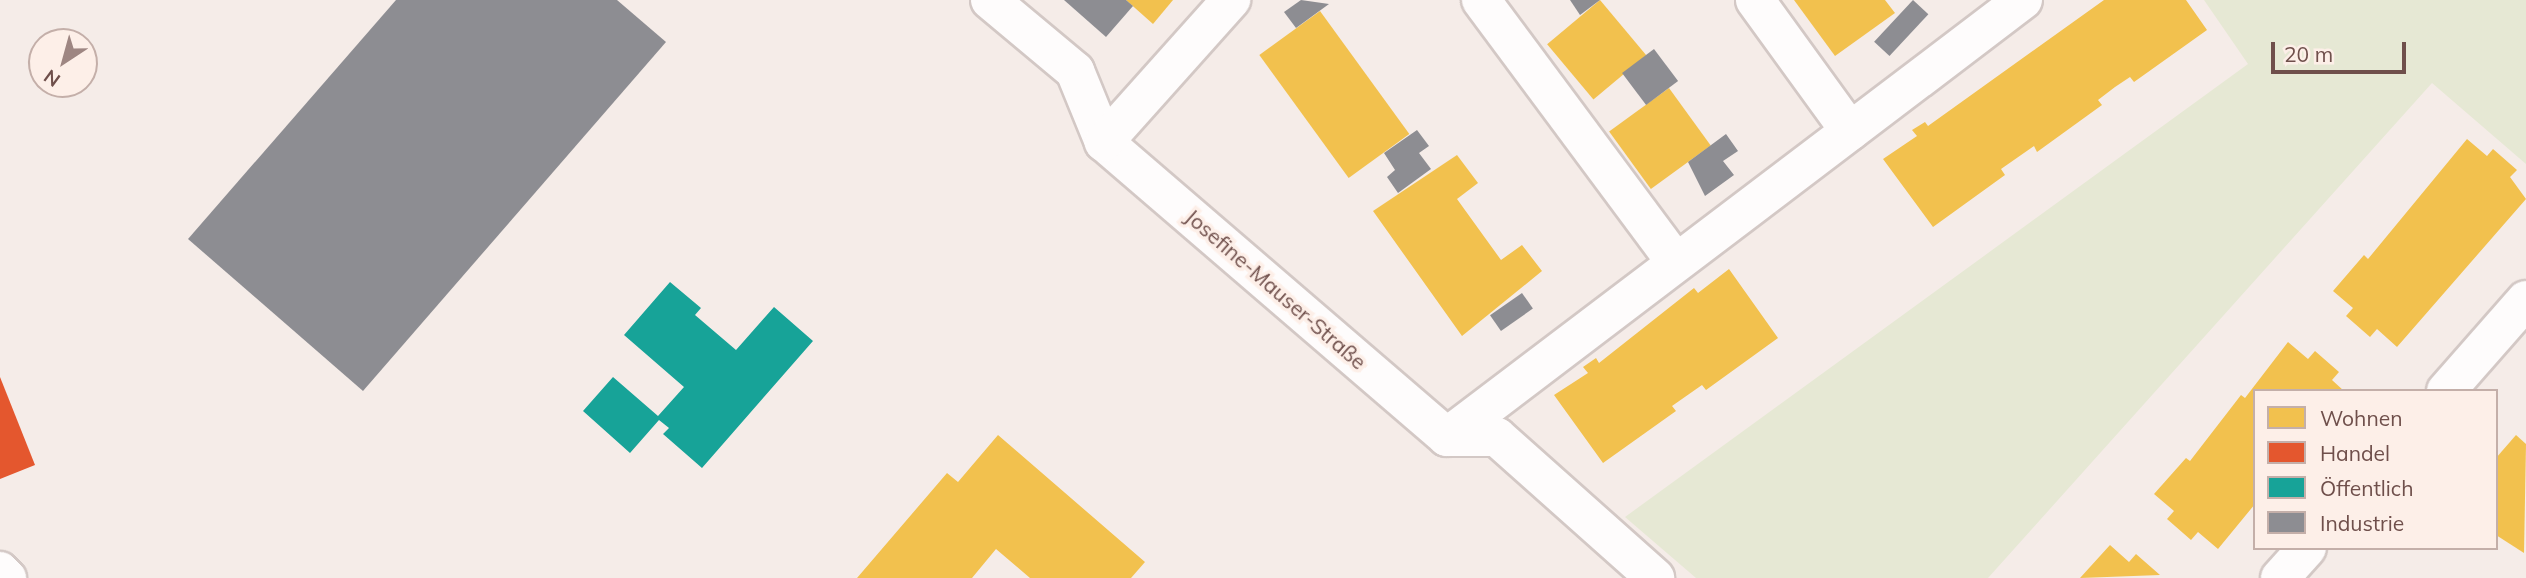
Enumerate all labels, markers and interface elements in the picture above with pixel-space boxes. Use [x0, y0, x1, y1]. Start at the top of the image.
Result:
north arrow [28, 28, 98, 98]
scale bar [2274, 28, 2409, 72]
text: 20 m [2284, 41, 2333, 67]
text: N [39, 64, 65, 92]
street label: Josefine-Mauser-Straße [1180, 204, 1372, 374]
legend [2253, 389, 2498, 550]
text: Wohnen [2320, 405, 2402, 431]
text: Handel [2320, 440, 2390, 466]
text: Öffentlich [2320, 475, 2414, 501]
text: Industrie [2320, 510, 2404, 536]

